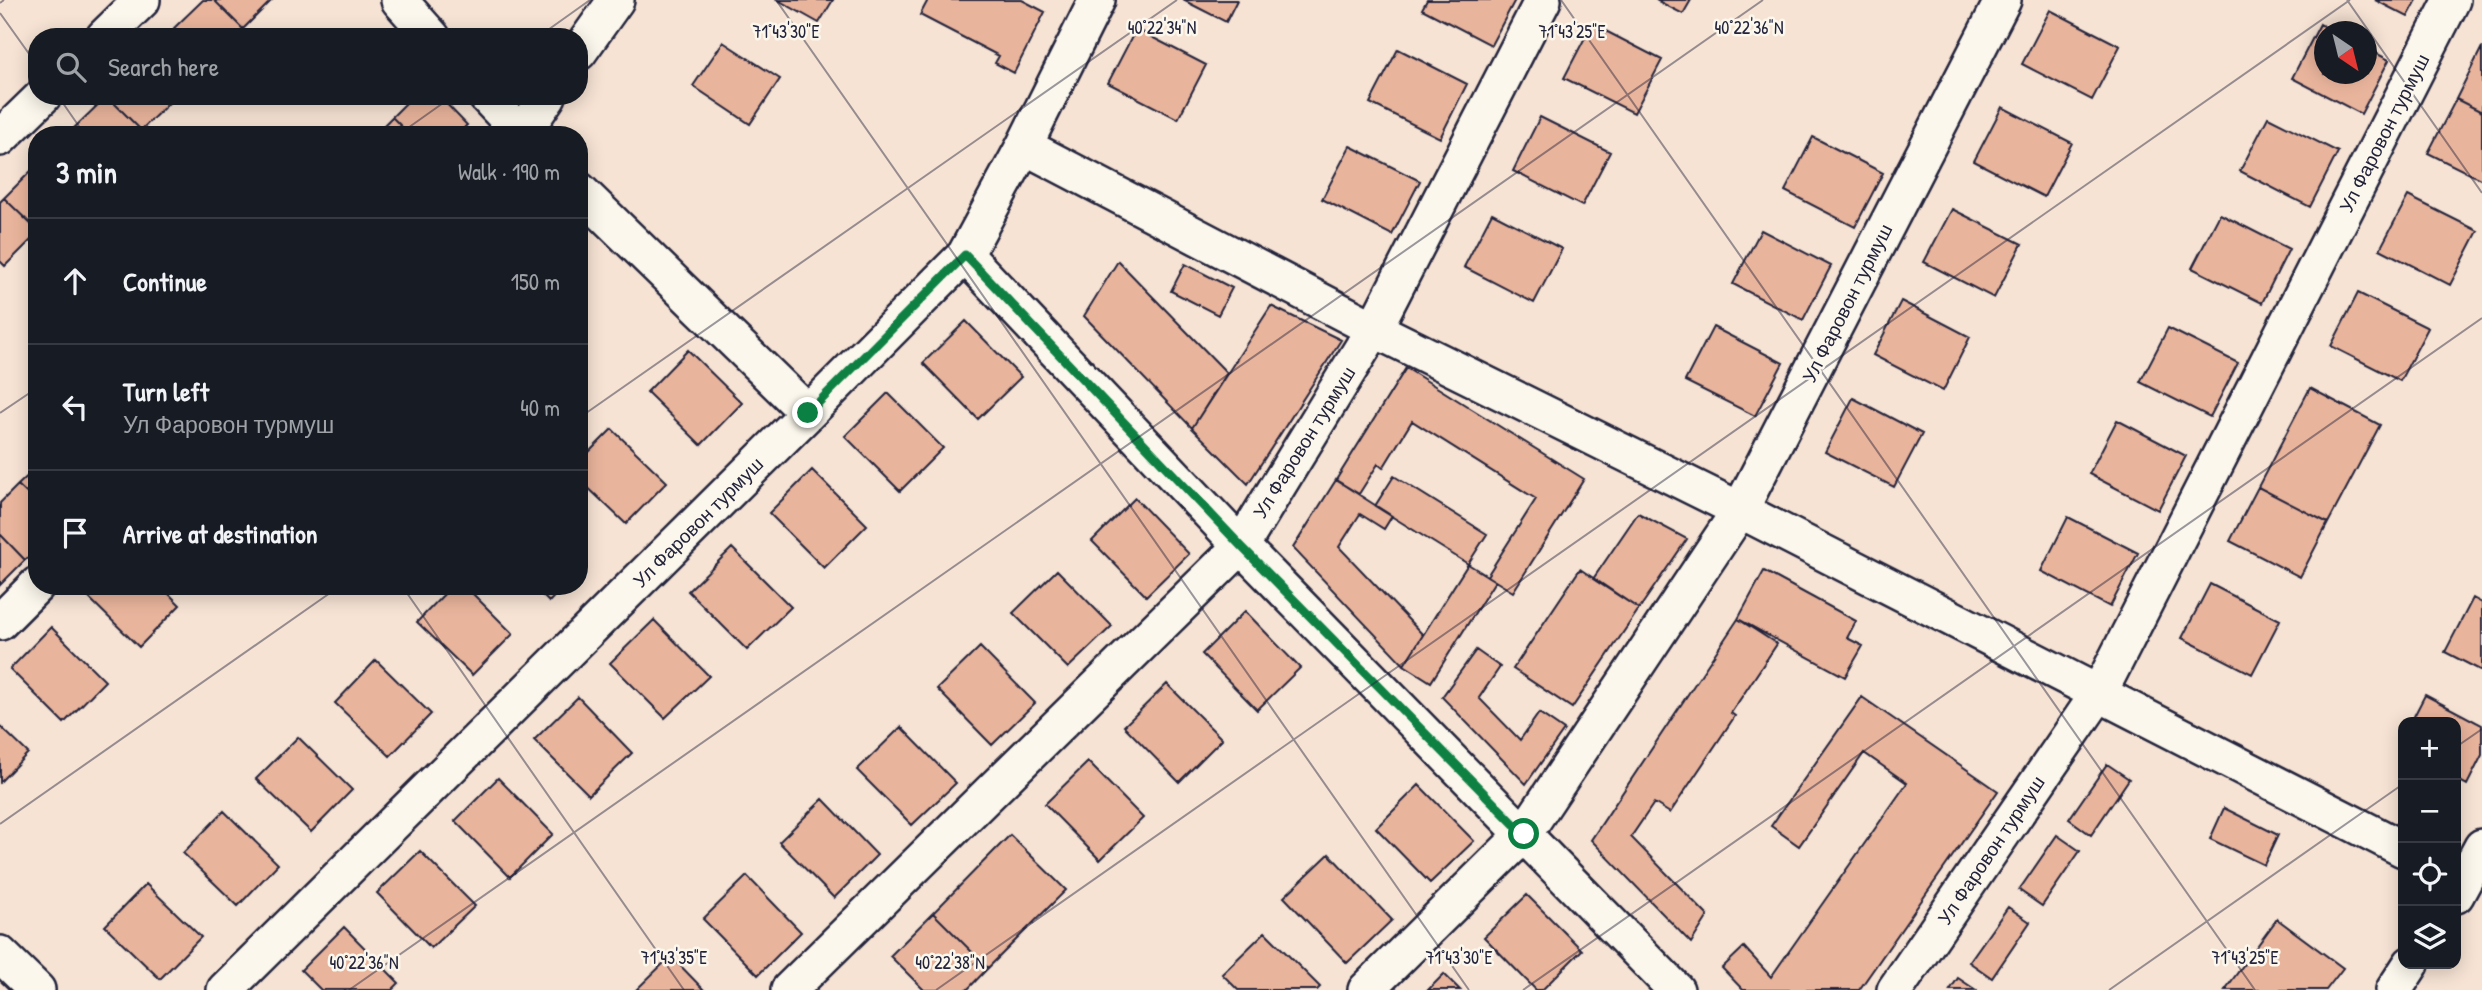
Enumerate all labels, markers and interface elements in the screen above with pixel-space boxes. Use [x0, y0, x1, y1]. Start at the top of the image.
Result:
text: 40°22'34"N [1128, 15, 1196, 40]
text: 40°22'36"N [1714, 15, 1784, 40]
text: 71°43'30"E [753, 19, 819, 44]
text: 71°43'25"E [1539, 19, 1605, 44]
north arrow [2314, 21, 2377, 84]
search box [28, 28, 588, 105]
icon: search [52, 48, 90, 86]
text: Search here [108, 49, 219, 84]
street label: Ул Фаровон турмуш [2333, 49, 2435, 217]
text: 3 min [56, 152, 117, 192]
text: Walk · 190 m [458, 156, 560, 187]
street label: Ул Фаровон турмуш [1796, 219, 1898, 387]
icon: ahead [56, 262, 94, 300]
text: Continue [123, 264, 207, 299]
text: 150 m [511, 266, 560, 297]
street label: Ул Фаровон турмуш [1247, 361, 1361, 523]
text: Turn left [123, 374, 209, 409]
icon: left [56, 388, 94, 426]
text: 40 m [520, 392, 560, 423]
route end [792, 397, 823, 428]
text: Ул Фаровон турмуш [123, 409, 334, 440]
street label: Ул Фаровон турмуш [627, 451, 769, 593]
icon: arrive [56, 514, 94, 552]
text: Arrive at destination [123, 516, 318, 551]
map controls [2398, 717, 2461, 969]
button: + [2398, 717, 2461, 780]
street label: Ул Фаровон турмуш [1931, 770, 2051, 930]
button: − [2398, 780, 2461, 843]
route start [1508, 818, 1539, 849]
button: locate [2398, 843, 2461, 906]
button: layers [2398, 906, 2461, 969]
text: 71°43'35"E [641, 945, 707, 970]
text: 71°43'30"E [1426, 945, 1492, 970]
text: 71°43'25"E [2212, 945, 2278, 970]
text: 40°22'36"N [329, 950, 399, 975]
text: 40°22'38"N [915, 950, 985, 975]

